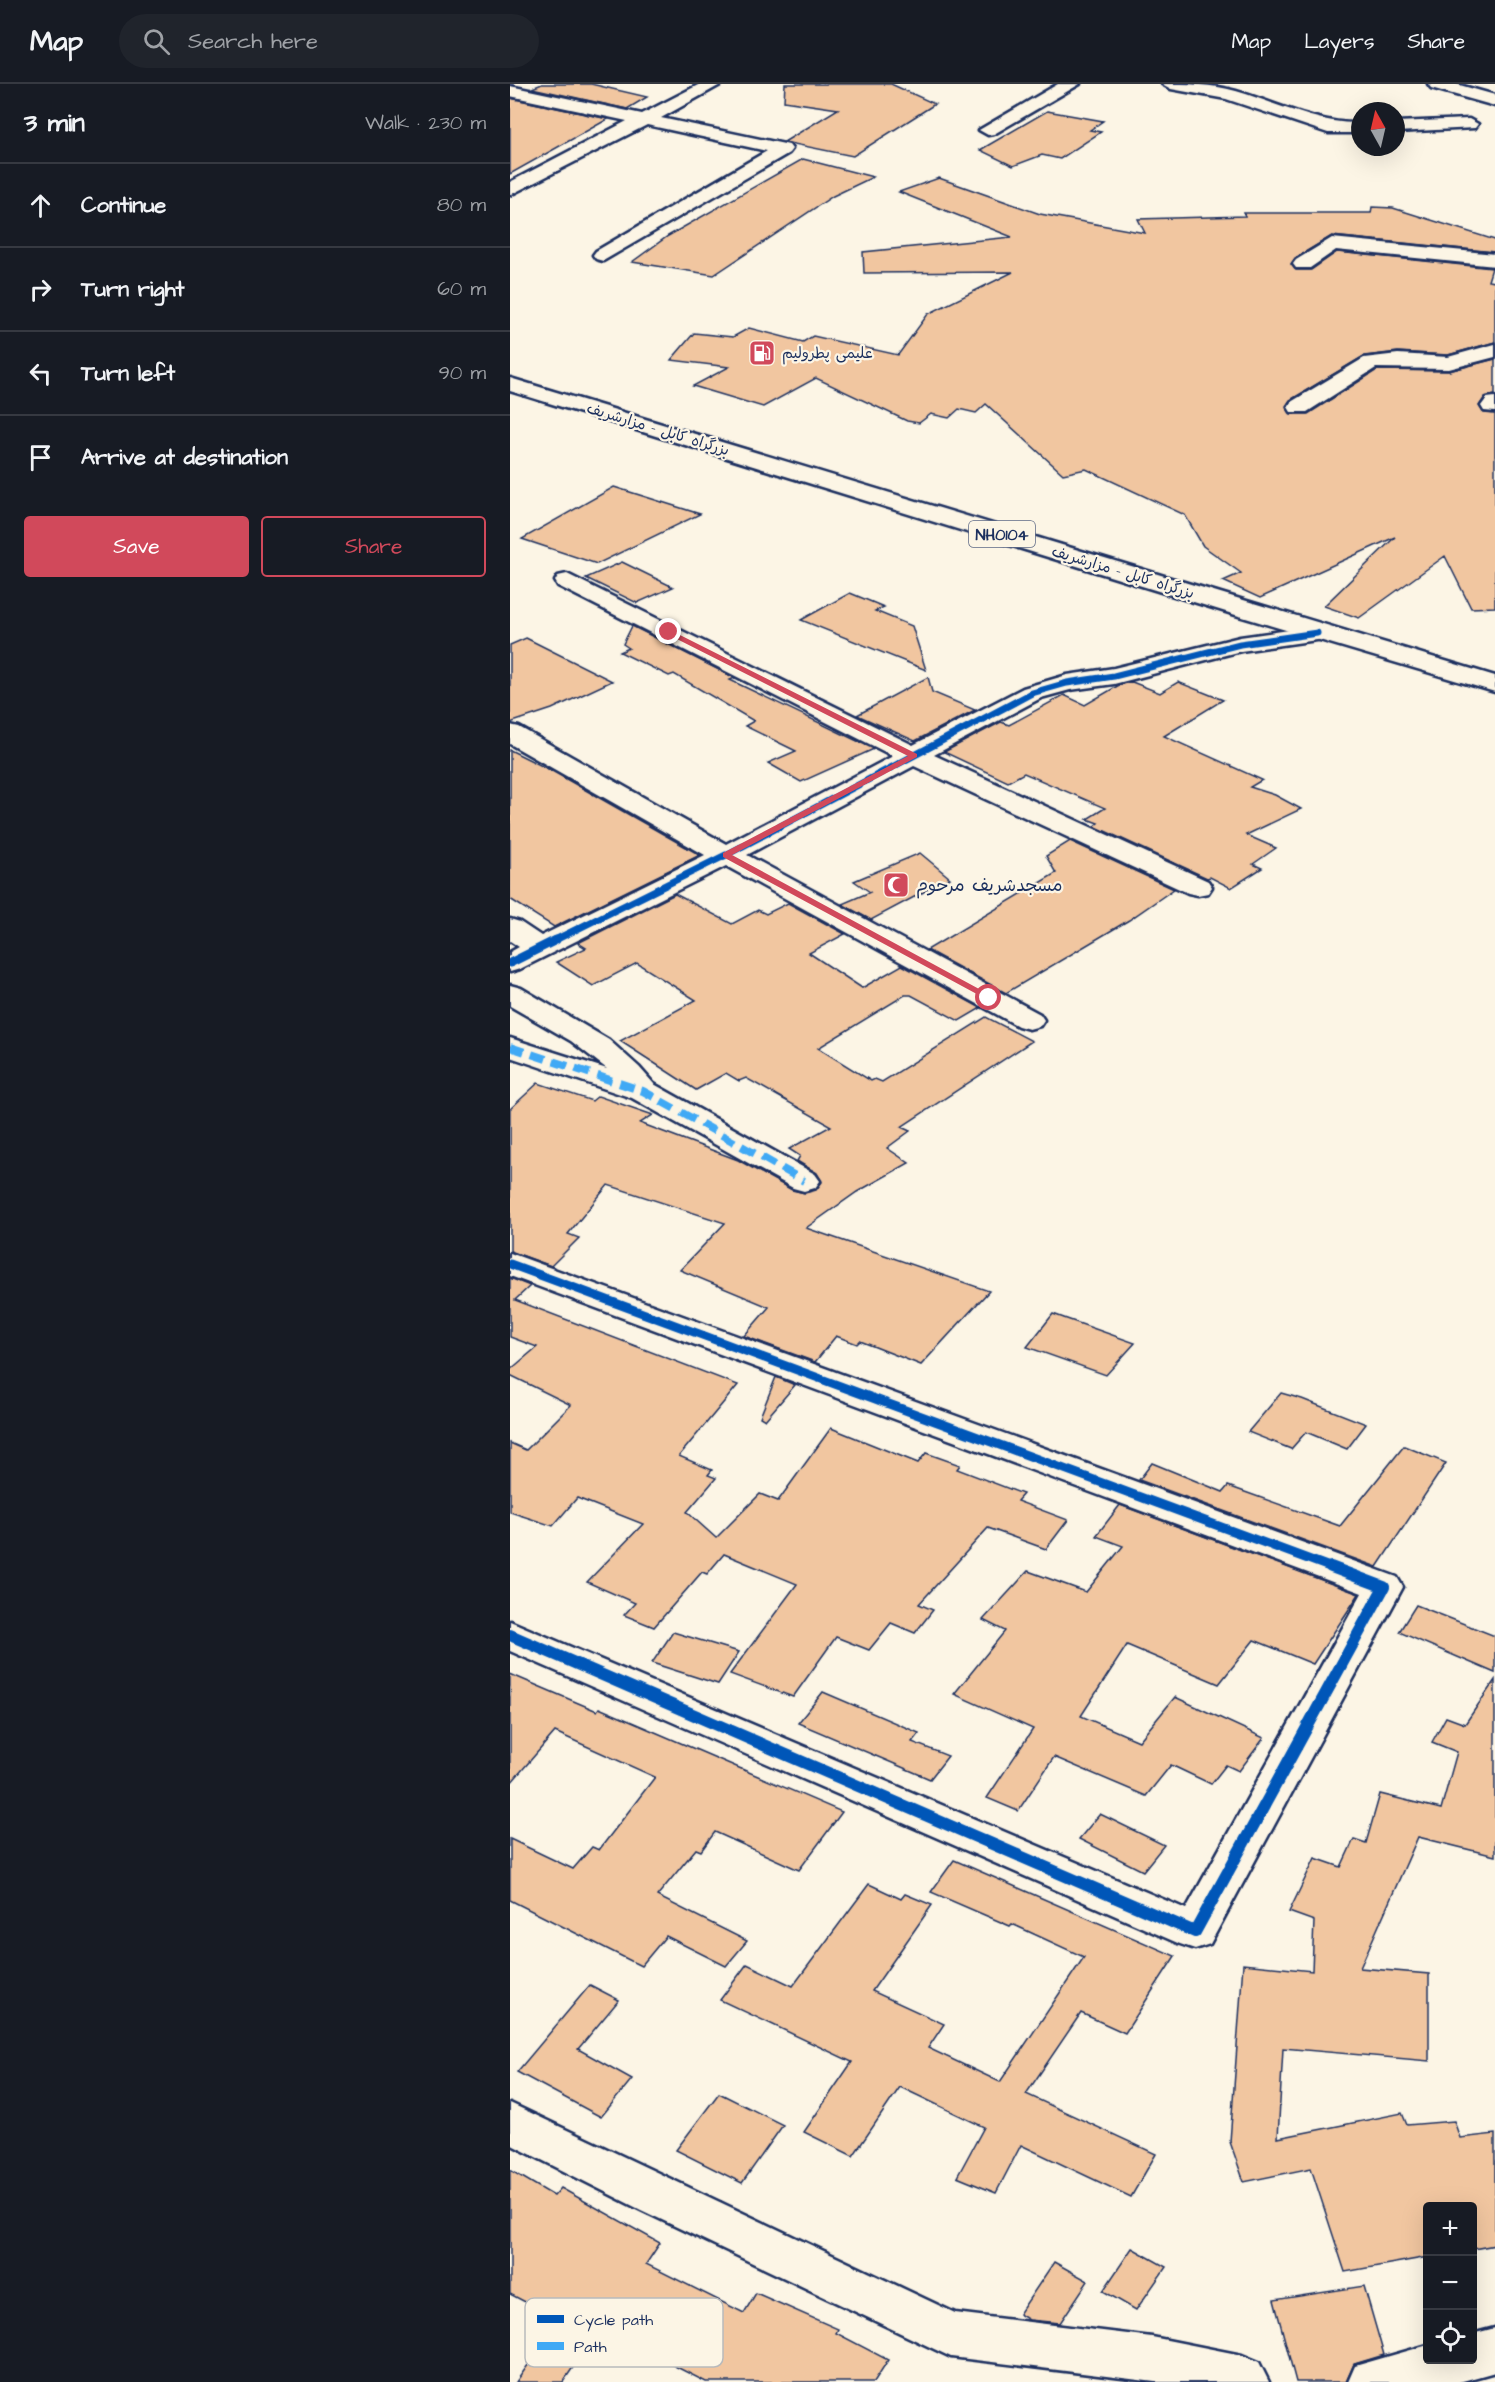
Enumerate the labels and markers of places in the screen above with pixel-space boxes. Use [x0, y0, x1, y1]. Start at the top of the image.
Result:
fuel station icon: علیمی پطرولیم [747, 338, 777, 368]
place label: علیمی پطرولیم [782, 343, 873, 365]
mosque icon: مسجدشریف مرحوم [881, 870, 911, 900]
place label: مسجدشریف مرحوم [916, 873, 1062, 899]

